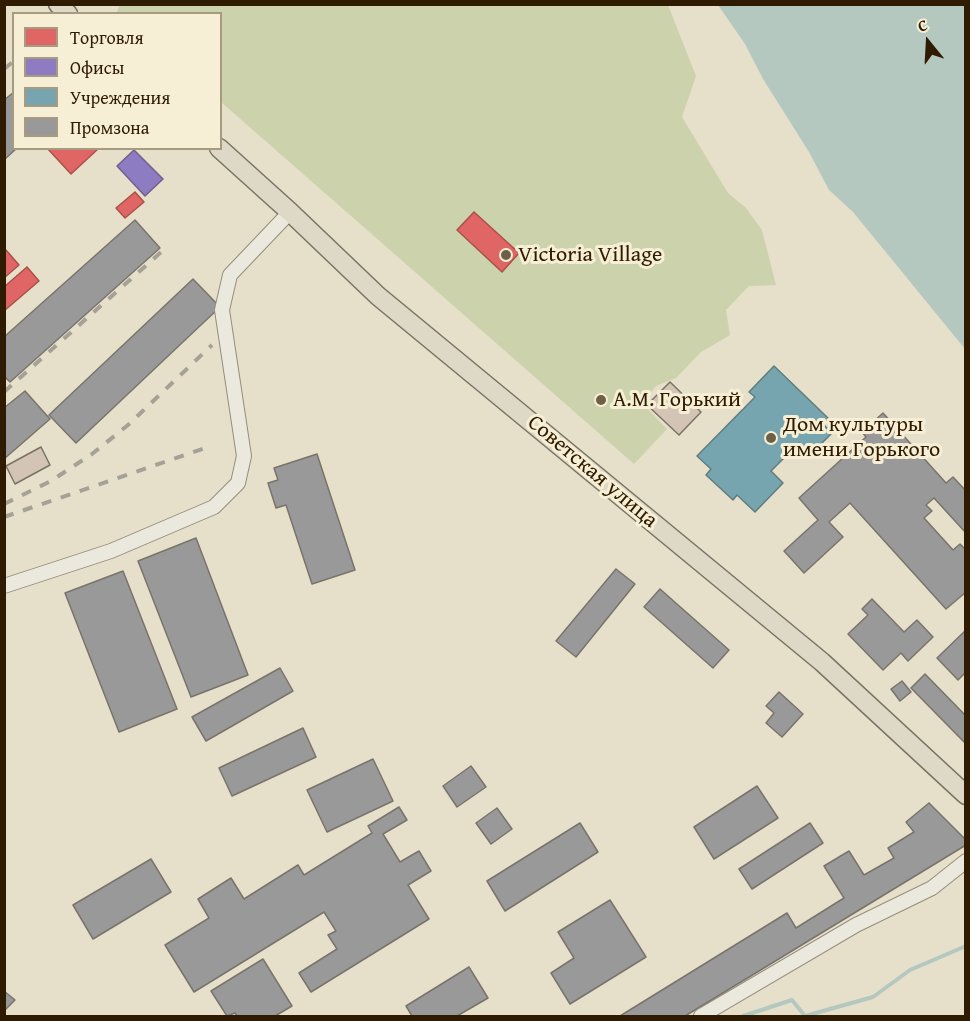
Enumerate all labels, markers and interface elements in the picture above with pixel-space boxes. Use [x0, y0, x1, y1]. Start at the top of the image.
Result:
legend [12, 12, 222, 150]
north arrow [898, 12, 958, 72]
text: С [914, 12, 930, 38]
text: Торговля [70, 24, 144, 51]
text: Офисы [70, 54, 124, 81]
text: Учреждения [70, 84, 170, 111]
text: Промзона [70, 114, 149, 141]
place label: Victoria Village [518, 242, 662, 268]
marker: Victoria Village [499, 248, 513, 262]
place label: А.М. Горький [613, 387, 741, 413]
marker: А.М. Горький [594, 393, 608, 407]
street label: Советская улица [521, 410, 663, 534]
place label: Дом культуры имени Горького [783, 412, 940, 464]
marker: Дом культуры имени Горького [764, 431, 778, 445]

